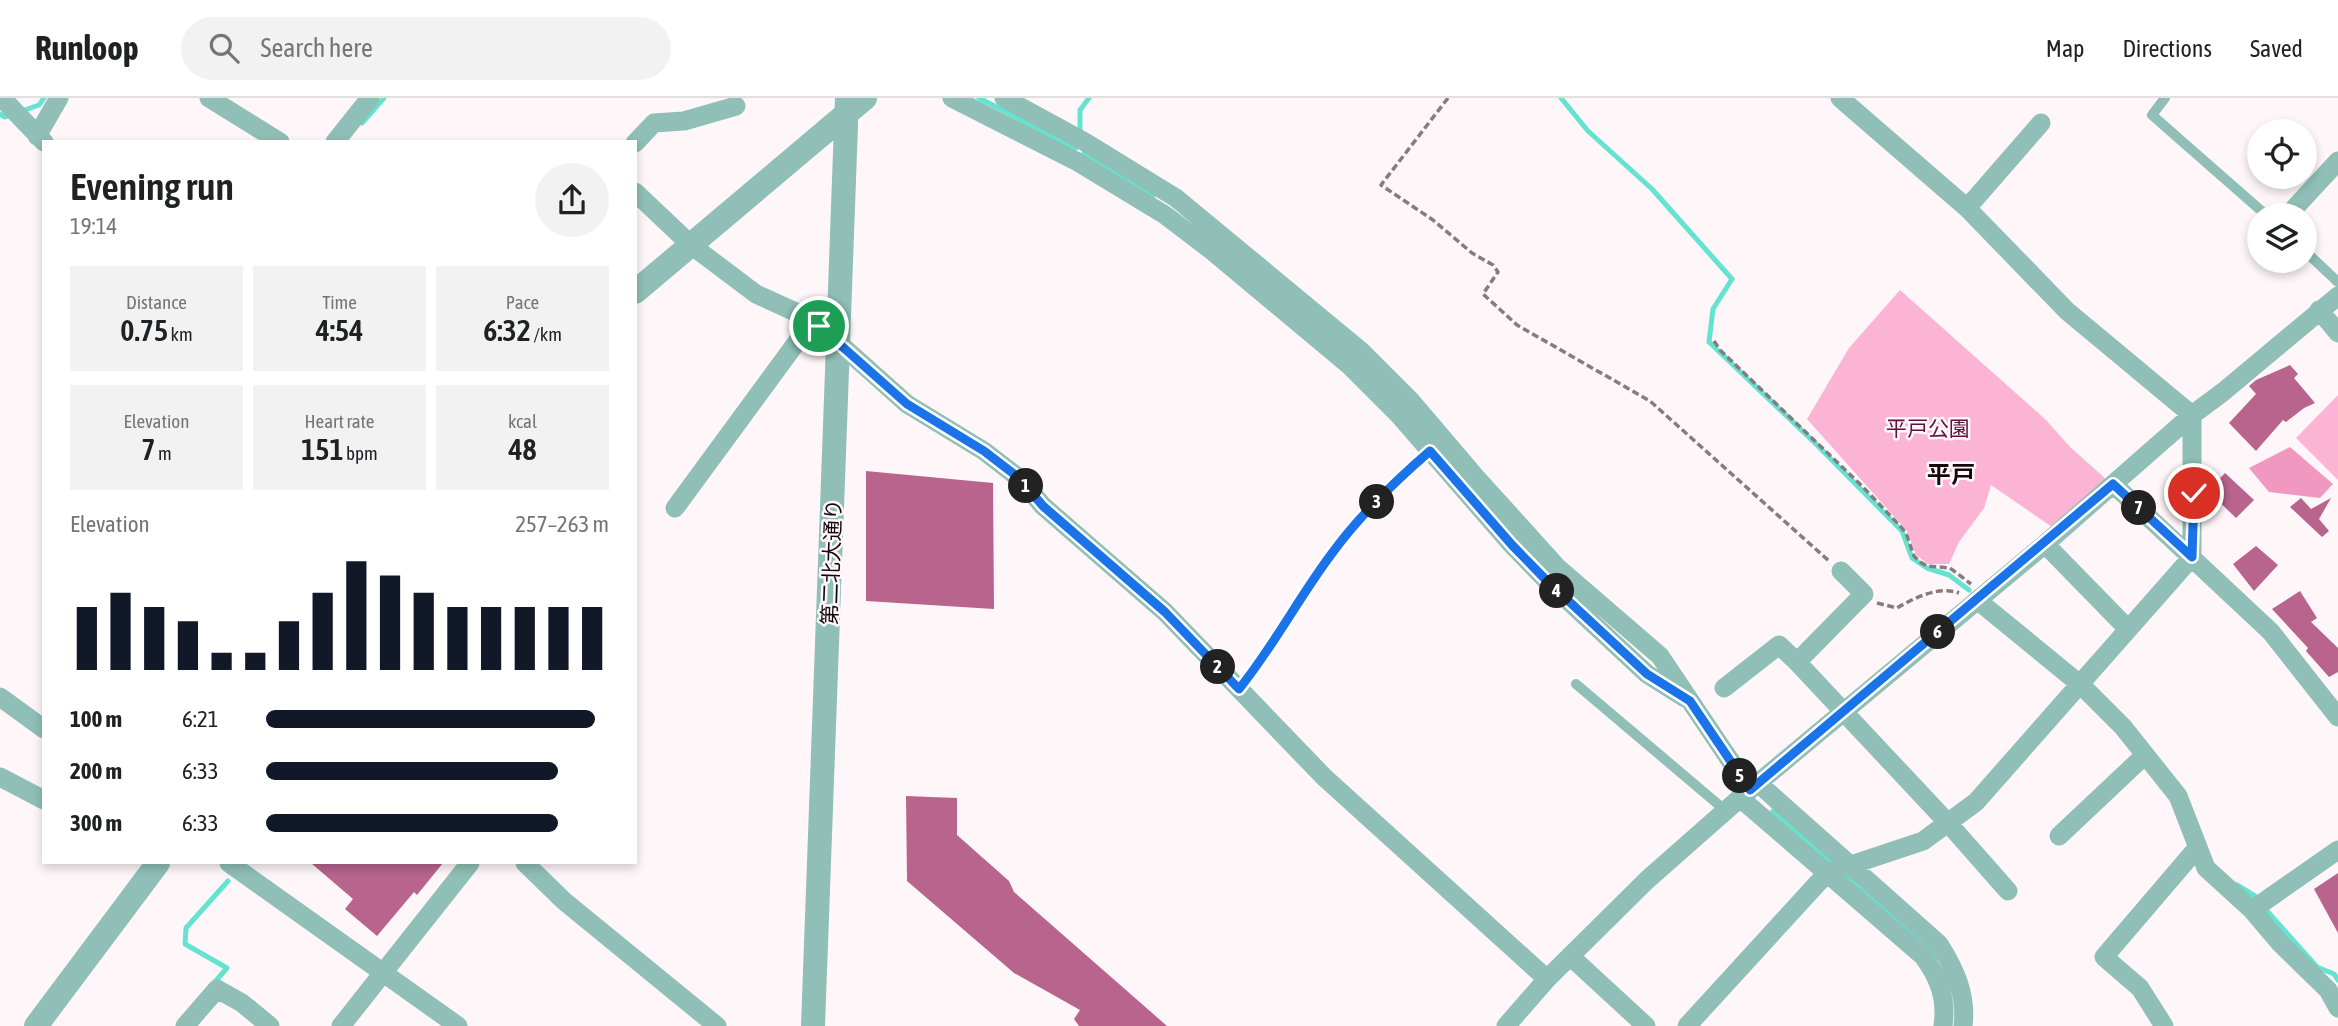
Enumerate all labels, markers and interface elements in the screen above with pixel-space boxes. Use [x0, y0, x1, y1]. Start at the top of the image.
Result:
search box [181, 17, 671, 80]
text: Runloop [35, 29, 139, 67]
icon: search [205, 29, 243, 67]
text: Search here [261, 33, 373, 63]
text: Map [2046, 35, 2084, 62]
text: Directions [2122, 35, 2212, 62]
text: Saved [2250, 35, 2303, 62]
map controls [2247, 119, 2317, 273]
button: locate [2247, 119, 2317, 189]
button: share [535, 163, 609, 237]
text: Evening run [70, 165, 234, 208]
button: layers [2247, 203, 2317, 273]
text: 19:14 [70, 213, 117, 239]
text: Distance [126, 291, 187, 313]
text: Time [322, 291, 357, 313]
text: Pace [506, 291, 539, 313]
pin [789, 296, 849, 356]
icon: arrive [800, 307, 838, 345]
text: 0.75 [120, 313, 168, 347]
text: 4:54 [316, 313, 363, 347]
text: 6:32 [483, 313, 531, 347]
text: km [168, 323, 193, 345]
text: /km [531, 323, 562, 345]
text: Elevation [124, 410, 189, 432]
text: Heart rate [305, 410, 374, 432]
text: kcal [508, 410, 537, 432]
park label: 平戸公園 [1886, 416, 1970, 440]
text: 7 [141, 432, 155, 466]
text: 151 [301, 432, 344, 466]
text: 48 [508, 432, 537, 466]
text: m [155, 442, 172, 464]
text: bpm [344, 442, 378, 464]
district label: 平戸 [1927, 461, 1975, 488]
pin [2164, 463, 2224, 523]
pin: 1 [1009, 468, 1044, 504]
text: 1 [1021, 474, 1030, 496]
icon: check [2175, 474, 2213, 512]
pin: 3 [1360, 484, 1394, 520]
text: 3 [1372, 490, 1381, 512]
pin: 7 [2122, 490, 2156, 526]
text: 7 [2134, 496, 2143, 518]
street label: 第二北大通り [817, 499, 845, 625]
text: Elevation [70, 511, 150, 537]
text: 257–263 m [515, 511, 609, 537]
pin: 4 [1540, 574, 1574, 608]
text: 4 [1552, 579, 1561, 601]
pin: 6 [1920, 614, 1955, 650]
text: 6 [1933, 620, 1942, 642]
pin: 2 [1200, 650, 1236, 684]
text: 2 [1213, 655, 1222, 677]
text: 100 m [70, 706, 122, 732]
text: 6:21 [182, 706, 219, 732]
text: 200 m [70, 758, 122, 784]
text: 6:33 [182, 758, 219, 784]
pin: 5 [1722, 758, 1758, 794]
text: 5 [1735, 764, 1744, 786]
text: 300 m [70, 810, 122, 836]
text: 6:33 [182, 810, 219, 836]

